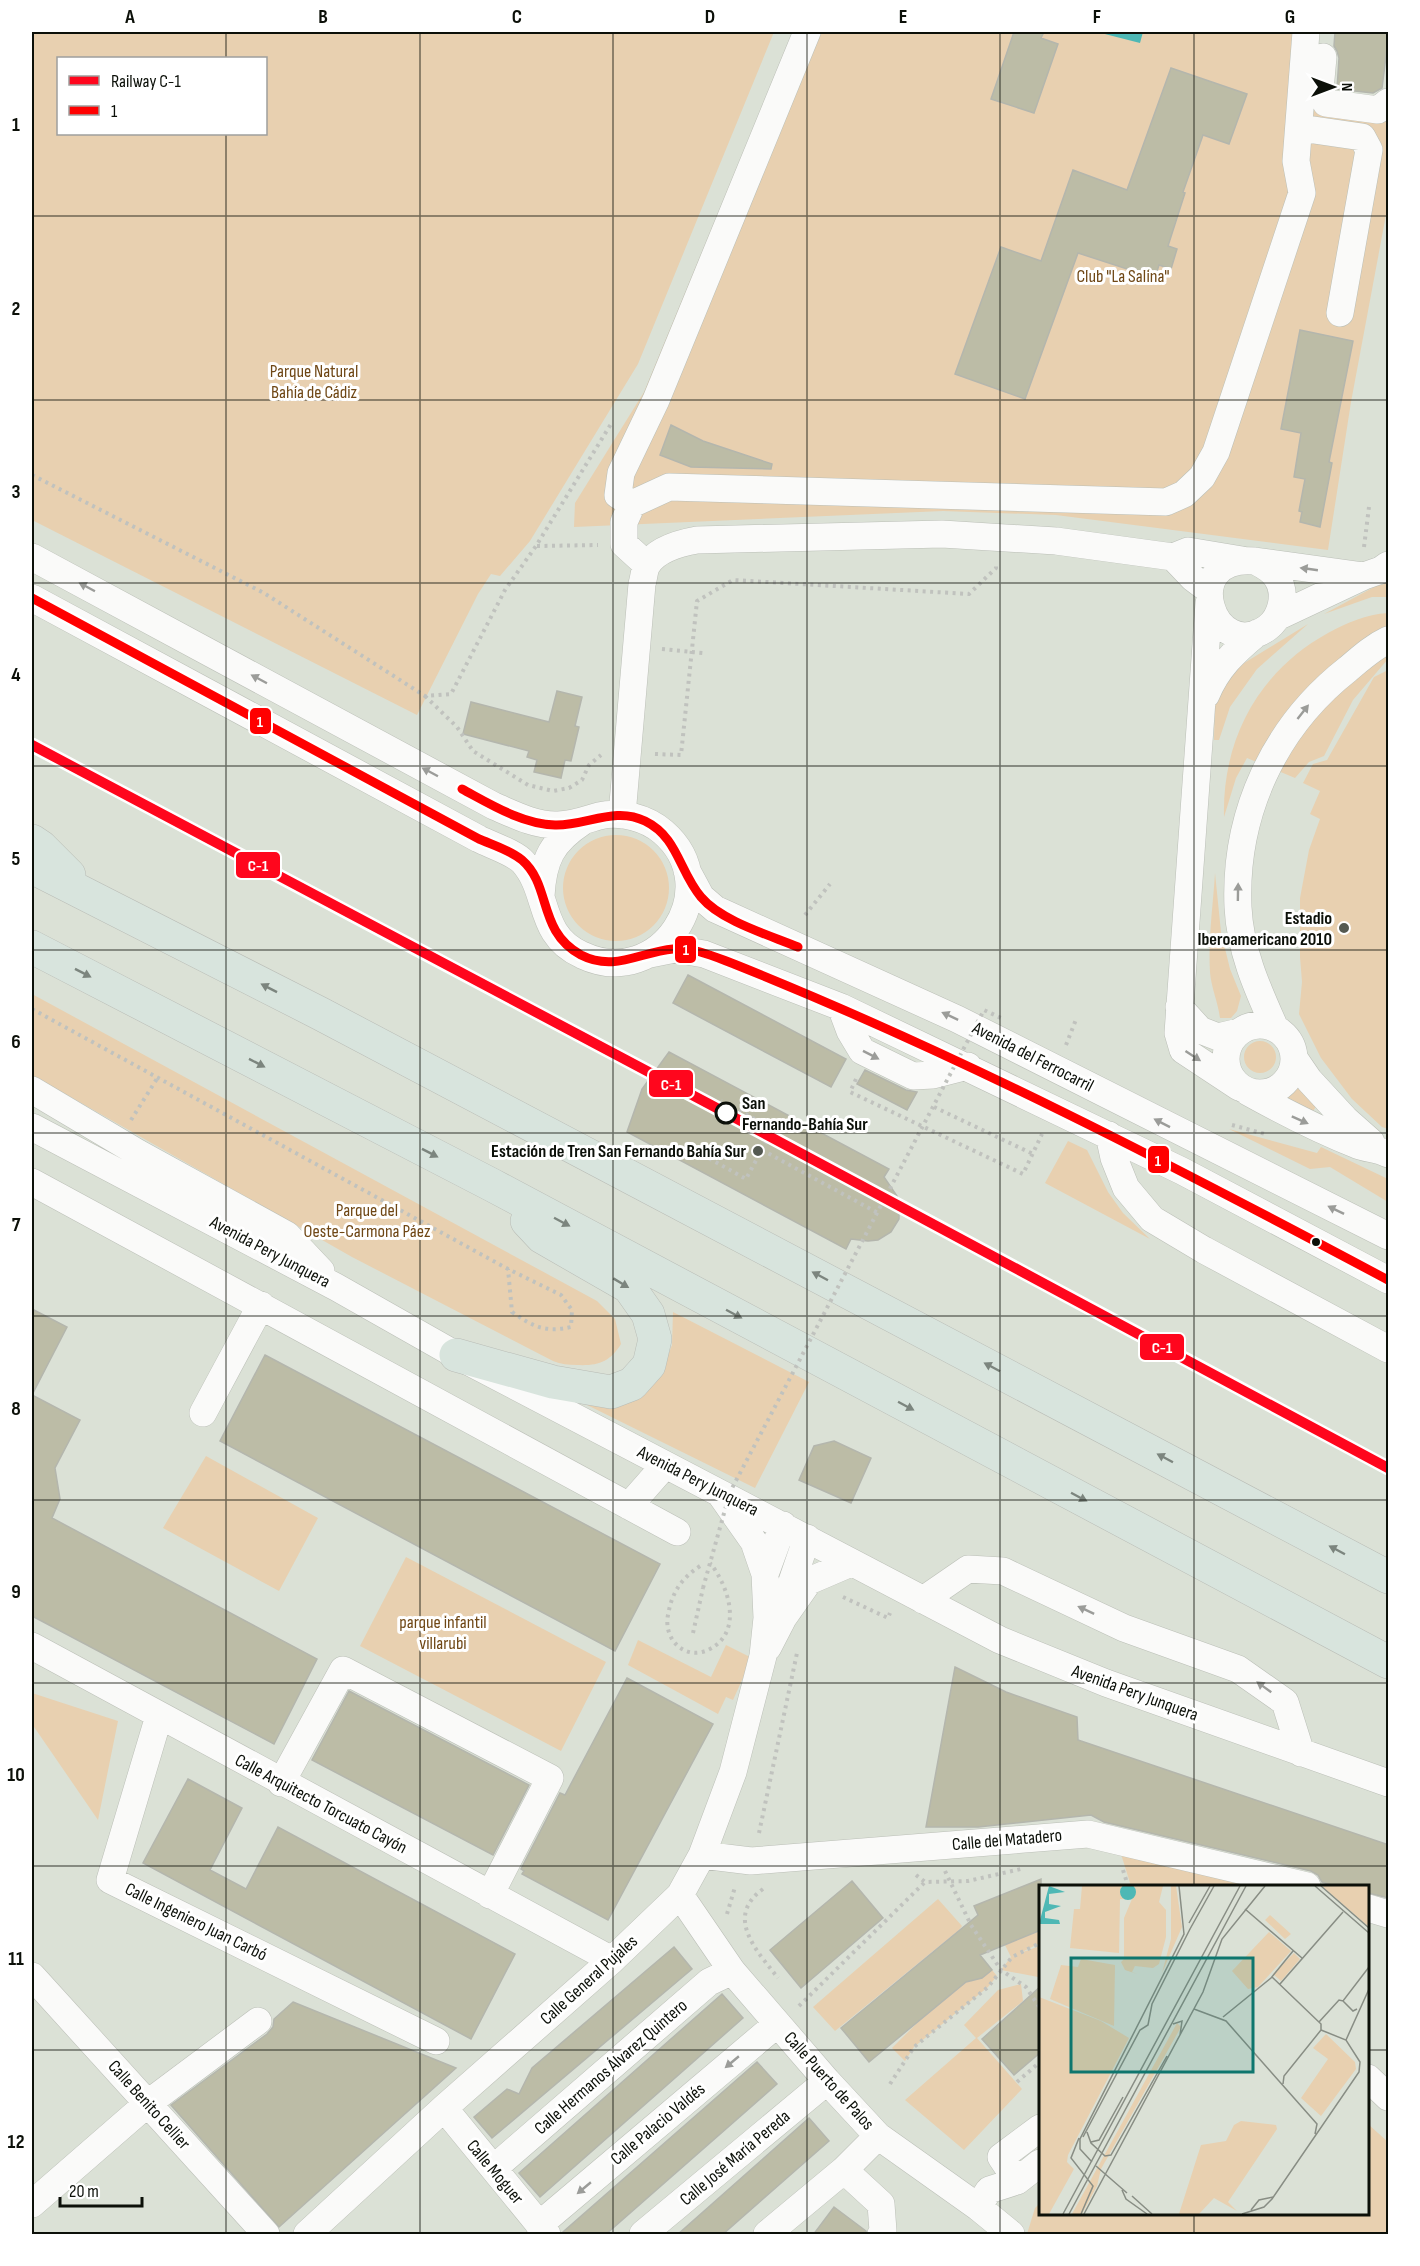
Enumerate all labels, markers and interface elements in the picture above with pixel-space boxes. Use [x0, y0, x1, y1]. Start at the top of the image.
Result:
text: A [124, 5, 135, 29]
text: B [318, 5, 328, 29]
text: C [512, 5, 522, 29]
text: D [705, 5, 715, 29]
text: E [899, 5, 907, 29]
text: F [1093, 5, 1101, 29]
text: G [1285, 5, 1295, 29]
legend [57, 57, 267, 135]
north arrow [1303, 57, 1363, 117]
text: Railway C-1 [111, 71, 181, 92]
text: N [1337, 83, 1356, 91]
text: 1 [111, 101, 118, 122]
text: 1 [12, 113, 20, 137]
park label: Club "La Salina" [1076, 266, 1170, 287]
text: 2 [12, 297, 20, 321]
park label: Parque Natural Bahía de Cádiz [270, 361, 358, 403]
text: 3 [12, 480, 21, 504]
one-way arrow [1300, 564, 1319, 573]
one-way arrow [78, 582, 95, 592]
text: 4 [11, 663, 21, 687]
one-way arrow [250, 675, 267, 684]
one-way arrow [1296, 705, 1308, 720]
line badge: 1 [249, 707, 272, 735]
text: 1 [257, 713, 264, 732]
one-way arrow [422, 767, 439, 777]
text: 5 [12, 847, 21, 871]
line badge: C-1 [235, 851, 281, 879]
text: C-1 [248, 857, 269, 876]
one-way arrow [1233, 882, 1243, 901]
place label: Estadio Iberoamericano 2010 [1198, 908, 1332, 950]
marker: Estadio Iberoamericano 2010 [1337, 921, 1351, 935]
line badge: 1 [674, 935, 697, 964]
text: 1 [683, 941, 690, 960]
one-way arrow [75, 969, 92, 978]
one-way arrow [260, 983, 278, 993]
one-way arrow [941, 1011, 959, 1020]
street label: Avenida del Ferrocarril [968, 1017, 1097, 1097]
text: 6 [11, 1030, 21, 1054]
one-way arrow [862, 1050, 879, 1060]
one-way arrow [1184, 1050, 1200, 1062]
one-way arrow [248, 1058, 265, 1068]
line badge: C-1 [648, 1069, 694, 1098]
text: C-1 [661, 1076, 682, 1095]
place label: San Fernando-Bahía Sur [742, 1093, 868, 1135]
marker: San Fernando-Bahía Sur [715, 1102, 737, 1124]
one-way arrow [1291, 1115, 1308, 1124]
one-way arrow [1153, 1118, 1170, 1128]
place label: Estación de Tren San Fernando Bahía Sur [491, 1141, 746, 1162]
marker: Estación de Tren San Fernando Bahía Sur [751, 1144, 765, 1158]
line badge: 1 [1147, 1145, 1170, 1174]
one-way arrow [421, 1148, 438, 1157]
text: 1 [1155, 1152, 1162, 1171]
park label: Parque del Oeste-Carmona Páez [304, 1200, 431, 1242]
one-way arrow [1328, 1205, 1345, 1214]
street label: Avenida Pery Junquera [206, 1211, 334, 1292]
text: 7 [12, 1213, 21, 1237]
one-way arrow [554, 1217, 571, 1227]
unlabelled marker [1310, 1236, 1322, 1248]
one-way arrow [811, 1271, 828, 1281]
one-way arrow [613, 1277, 629, 1288]
one-way arrow [726, 1309, 743, 1319]
line badge: C-1 [1139, 1333, 1185, 1361]
text: C-1 [1152, 1339, 1173, 1358]
one-way arrow [984, 1362, 1001, 1371]
text: 8 [11, 1397, 21, 1421]
one-way arrow [898, 1401, 915, 1411]
street label: Avenida Pery Junquera [633, 1441, 762, 1521]
one-way arrow [1156, 1453, 1173, 1463]
one-way arrow [1070, 1493, 1087, 1502]
one-way arrow [1328, 1545, 1346, 1555]
text: 9 [11, 1580, 21, 1604]
one-way arrow [1077, 1605, 1094, 1614]
park label: parque infantil villarubi [399, 1612, 487, 1654]
street label: Avenida Pery Junquera [1068, 1660, 1201, 1726]
one-way arrow [1256, 1681, 1272, 1693]
street label: Calle Arquitecto Torcuato Cayón [231, 1750, 411, 1858]
text: 10 [7, 1763, 25, 1787]
street label: Calle del Matadero [951, 1825, 1063, 1855]
street label: Calle Ingeniero Juan Carbó [122, 1878, 270, 1966]
inset map [1039, 1885, 1369, 2215]
street label: Calle General Pujales [536, 1931, 642, 2029]
text: 11 [8, 1947, 24, 1971]
street label: Calle Hermanos Álvarez Quintero [530, 1995, 692, 2139]
street label: Calle Puerto de Palos [779, 2028, 879, 2134]
one-way arrow [724, 2055, 740, 2068]
street label: Calle Benito Cellier [103, 2056, 195, 2154]
street label: Calle Palacio Valdés [607, 2078, 709, 2170]
street label: Calle José María Pereda [676, 2106, 794, 2210]
text: 12 [8, 2130, 24, 2154]
street label: Calle Moguer [462, 2136, 528, 2208]
scale bar [60, 2170, 142, 2208]
text: 20 m [69, 2181, 99, 2202]
one-way arrow [576, 2181, 591, 2193]

